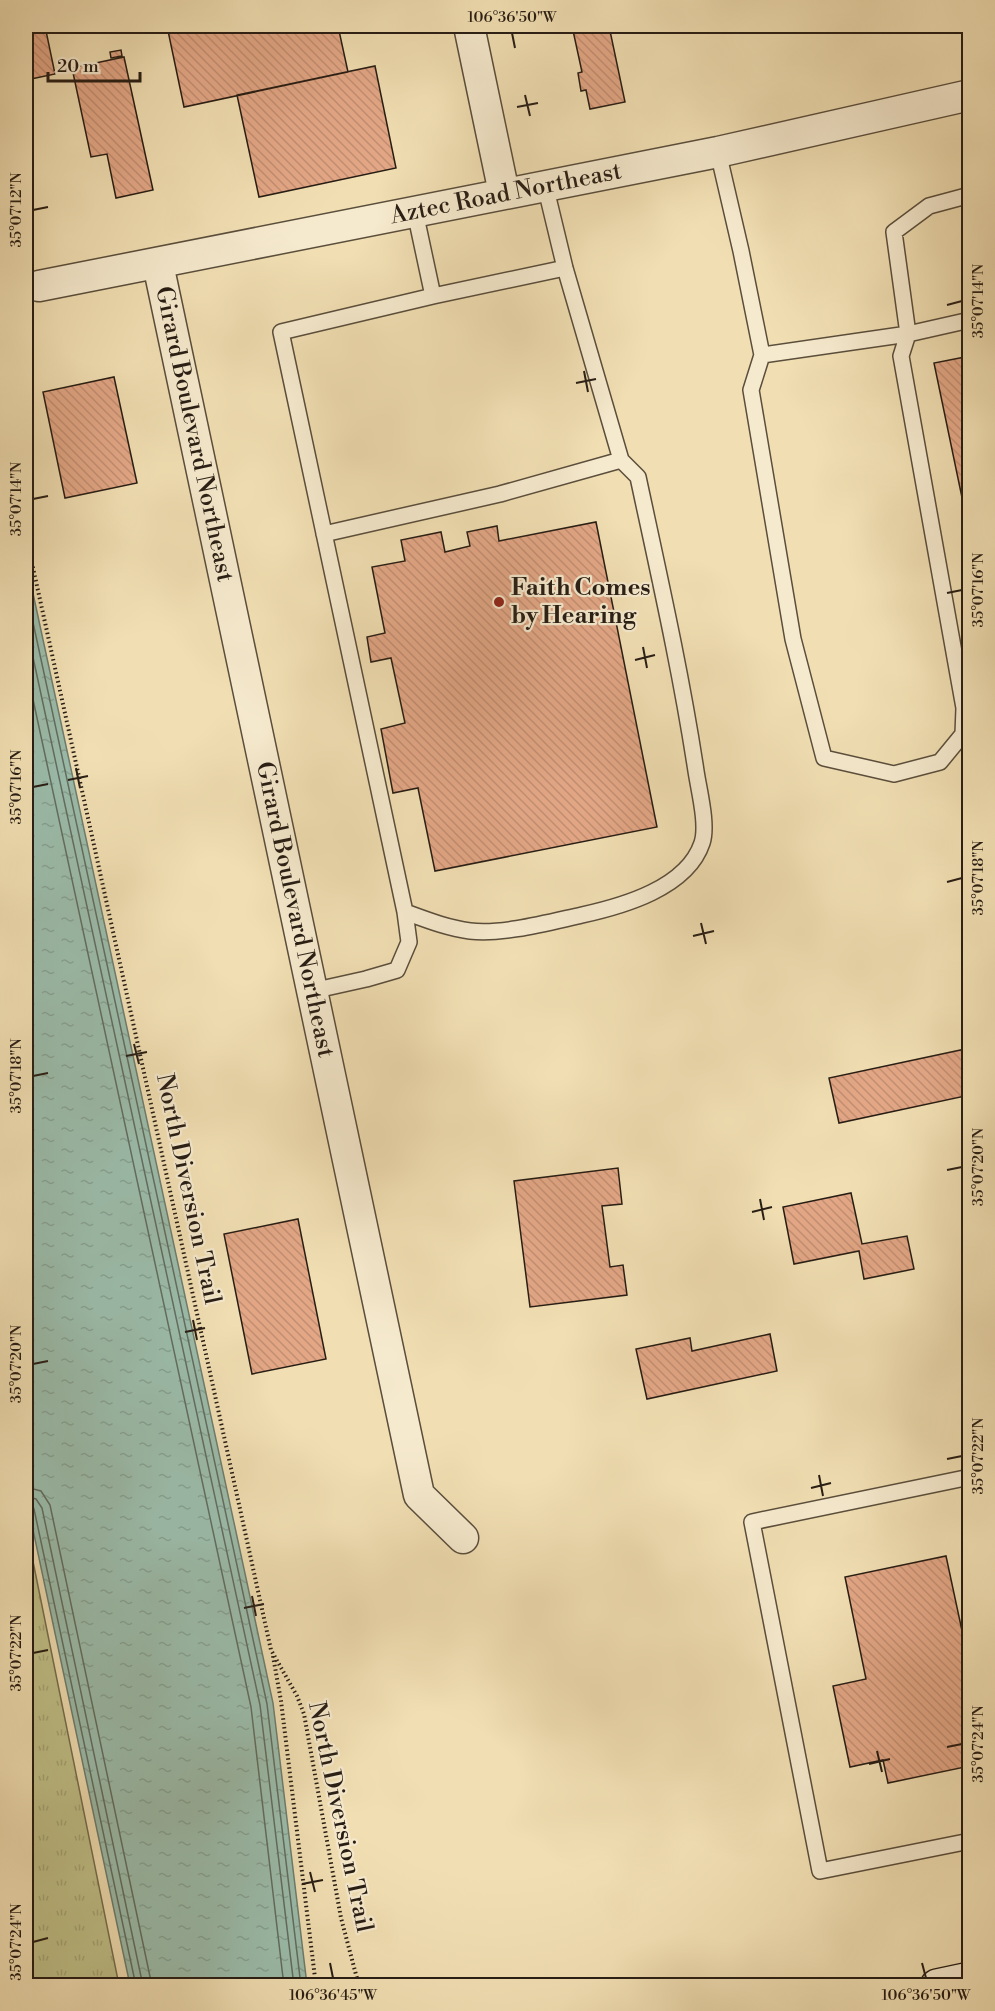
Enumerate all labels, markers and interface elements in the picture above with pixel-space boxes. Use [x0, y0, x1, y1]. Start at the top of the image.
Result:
text: 106°36'50"W [468, 8, 557, 27]
scale bar [48, 45, 140, 83]
text: 20 m [57, 55, 99, 78]
street label: Aztec Road Northeast [387, 156, 625, 231]
text: 35°07'12"N [7, 172, 26, 248]
text: 35°07'14"N [969, 264, 988, 338]
street label: Girard Boulevard Northeast [148, 284, 240, 585]
text: 35°07'14"N [7, 462, 26, 536]
text: 35°07'16"N [969, 553, 988, 627]
place label: Faith Comes by Hearing [511, 573, 651, 631]
marker: Faith Comes by Hearing [492, 595, 506, 609]
text: 35°07'16"N [7, 750, 26, 824]
street label: Girard Boulevard Northeast [249, 759, 341, 1061]
text: 35°07'18"N [969, 840, 988, 916]
text: 35°07'18"N [7, 1038, 26, 1114]
street label: North Diversion Trail [149, 1071, 227, 1307]
text: 35°07'20"N [969, 1128, 988, 1206]
text: 35°07'20"N [7, 1325, 26, 1403]
text: 35°07'22"N [969, 1418, 988, 1494]
text: 35°07'22"N [7, 1615, 26, 1691]
street label: North Diversion Trail [301, 1699, 379, 1935]
text: 35°07'24"N [969, 1705, 988, 1783]
text: 35°07'24"N [7, 1903, 26, 1981]
text: 106°36'45"W [289, 1986, 377, 2005]
text: 106°36'50"W [882, 1986, 971, 2005]

